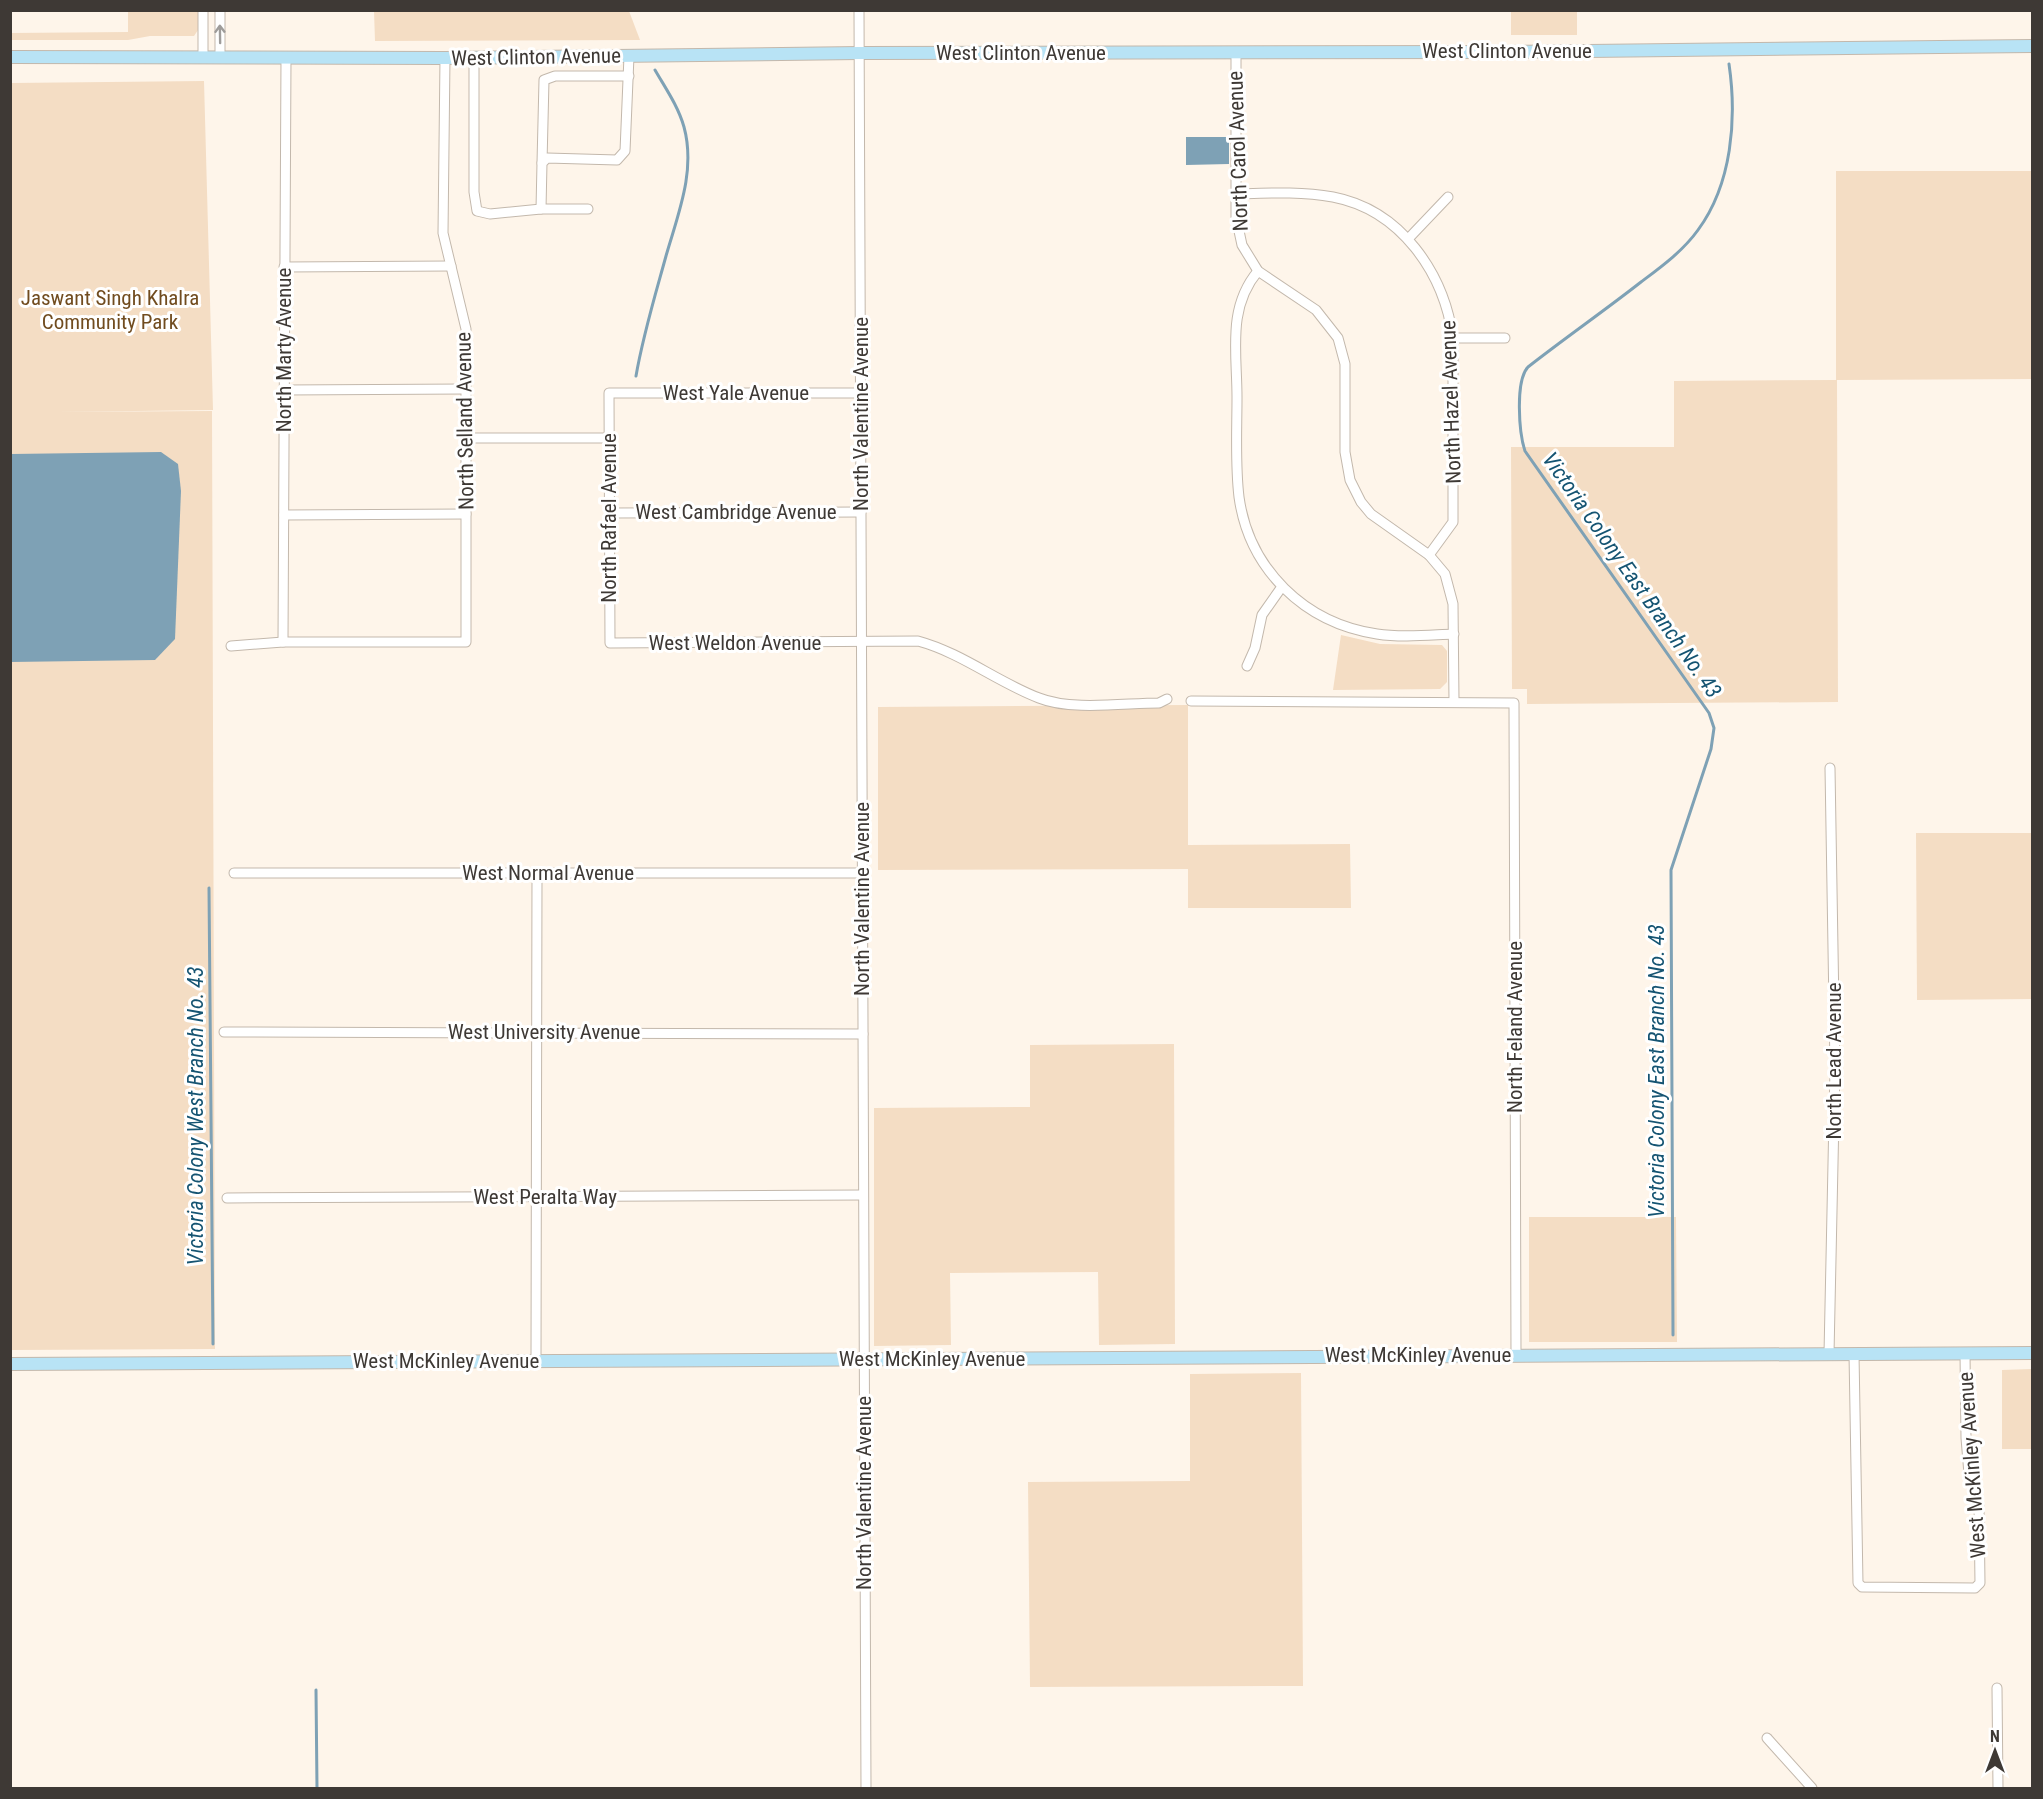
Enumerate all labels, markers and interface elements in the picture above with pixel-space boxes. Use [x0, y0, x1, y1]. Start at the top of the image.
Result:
one-way arrow [214, 25, 226, 45]
street label: West Clinton Avenue [1422, 39, 1592, 63]
street label: West Clinton Avenue [936, 41, 1106, 65]
street label: West Clinton Avenue [451, 44, 621, 70]
street label: North Carol Avenue [1223, 70, 1253, 232]
street label: North Marty Avenue [272, 267, 296, 432]
park label: Jaswant Singh Khalra Community Park [21, 286, 199, 334]
street label: North Valentine Avenue [849, 317, 873, 511]
street label: North Hazel Avenue [1436, 320, 1466, 484]
street label: North Selland Avenue [451, 332, 479, 510]
street label: West Yale Avenue [663, 381, 809, 405]
street label: North Rafael Avenue [597, 433, 621, 603]
water label: Victoria Colony East Branch No. 43 [1538, 448, 1726, 702]
street label: West Cambridge Avenue [635, 500, 837, 524]
street label: West Weldon Avenue [649, 631, 822, 655]
street label: North Valentine Avenue [850, 802, 874, 996]
street label: West Normal Avenue [462, 861, 634, 885]
water label: Victoria Colony East Branch No. 43 [1644, 924, 1669, 1218]
street label: North Feland Avenue [1503, 941, 1527, 1113]
water label: Victoria Colony West Branch No. 43 [183, 967, 208, 1265]
street label: North Lead Avenue [1822, 982, 1846, 1140]
street label: West University Avenue [448, 1020, 640, 1044]
street label: West Peralta Way [473, 1185, 617, 1209]
street label: West McKinley Avenue [1325, 1343, 1511, 1367]
street label: West McKinley Avenue [839, 1347, 1025, 1371]
street label: West McKinley Avenue [353, 1349, 539, 1373]
street label: West McKinley Avenue [1954, 1371, 1990, 1559]
street label: North Valentine Avenue [852, 1396, 876, 1590]
north arrow [1965, 1721, 2025, 1781]
text: N [1990, 1727, 2000, 1746]

